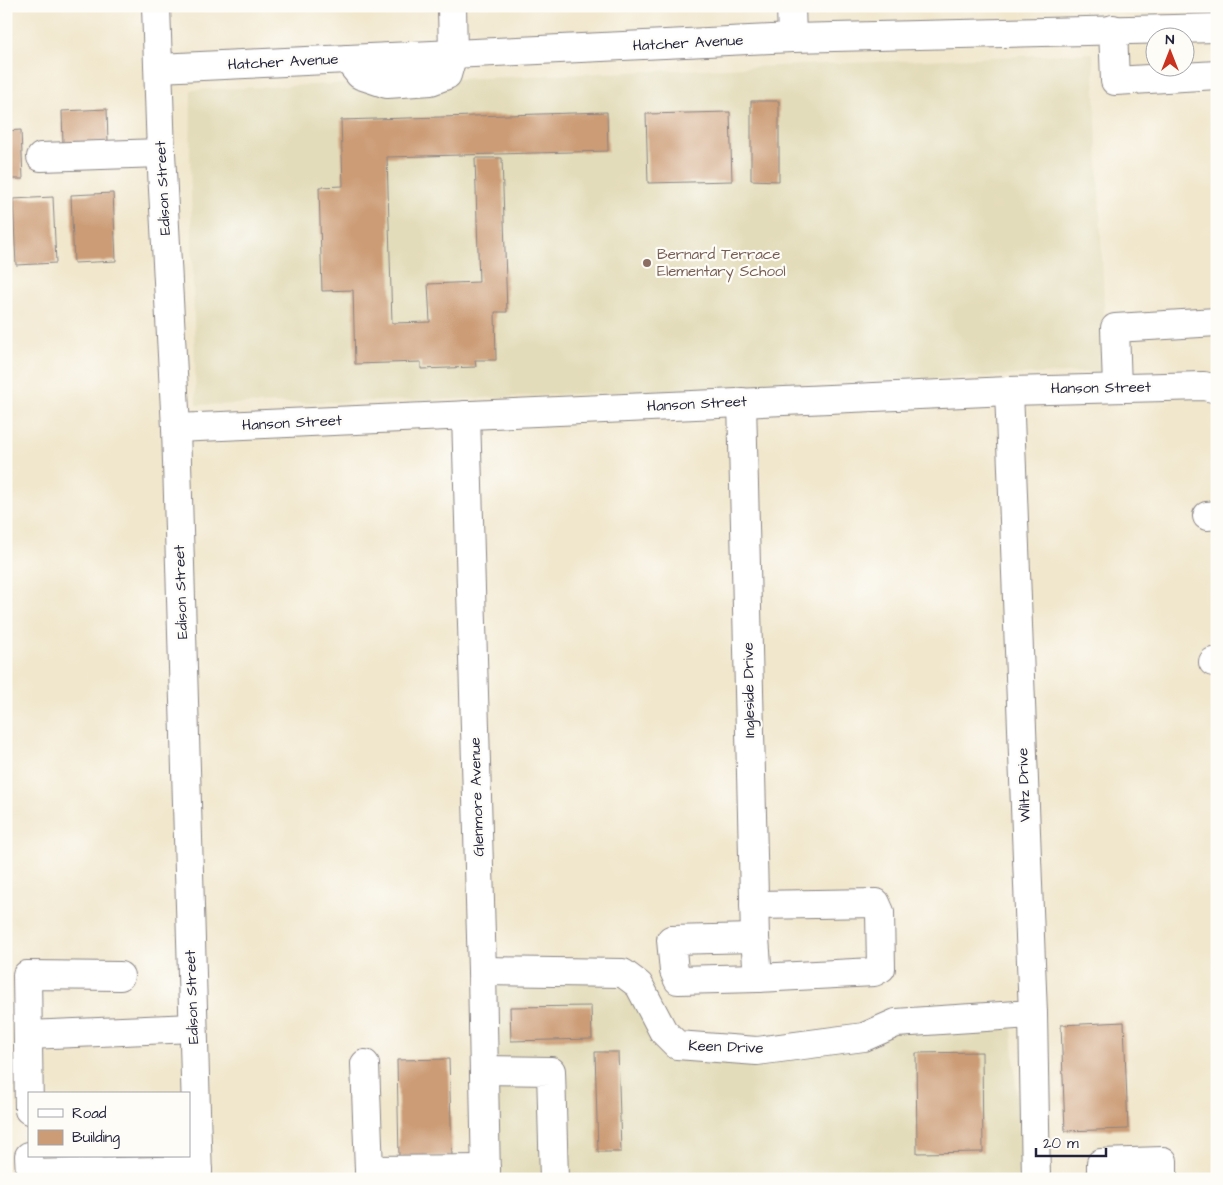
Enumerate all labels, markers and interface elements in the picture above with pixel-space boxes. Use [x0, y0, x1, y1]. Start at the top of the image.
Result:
north arrow [1146, 28, 1196, 78]
street label: Hatcher Avenue [632, 30, 744, 56]
text: N [1166, 30, 1175, 50]
street label: Hatcher Avenue [227, 49, 339, 75]
street label: Edison Street [150, 140, 176, 236]
place label: Bernard Terrace Elementary School [657, 244, 786, 283]
marker: Bernard Terrace Elementary School [641, 257, 653, 269]
street label: Hanson Street [1051, 377, 1151, 399]
street label: Hanson Street [647, 391, 747, 417]
street label: Hanson Street [242, 410, 342, 436]
street label: Edison Street [169, 544, 193, 640]
street label: Ingleside Drive [738, 642, 761, 738]
street label: Glenmore Avenue [464, 737, 490, 857]
street label: Wiltz Drive [1012, 747, 1036, 823]
street label: Edison Street [180, 949, 204, 1045]
street label: Keen Drive [688, 1035, 764, 1059]
legend [28, 1092, 190, 1158]
text: Road [72, 1103, 107, 1124]
scale bar [1036, 1125, 1106, 1157]
text: Building [72, 1127, 120, 1149]
text: 20 m [1043, 1133, 1079, 1154]

